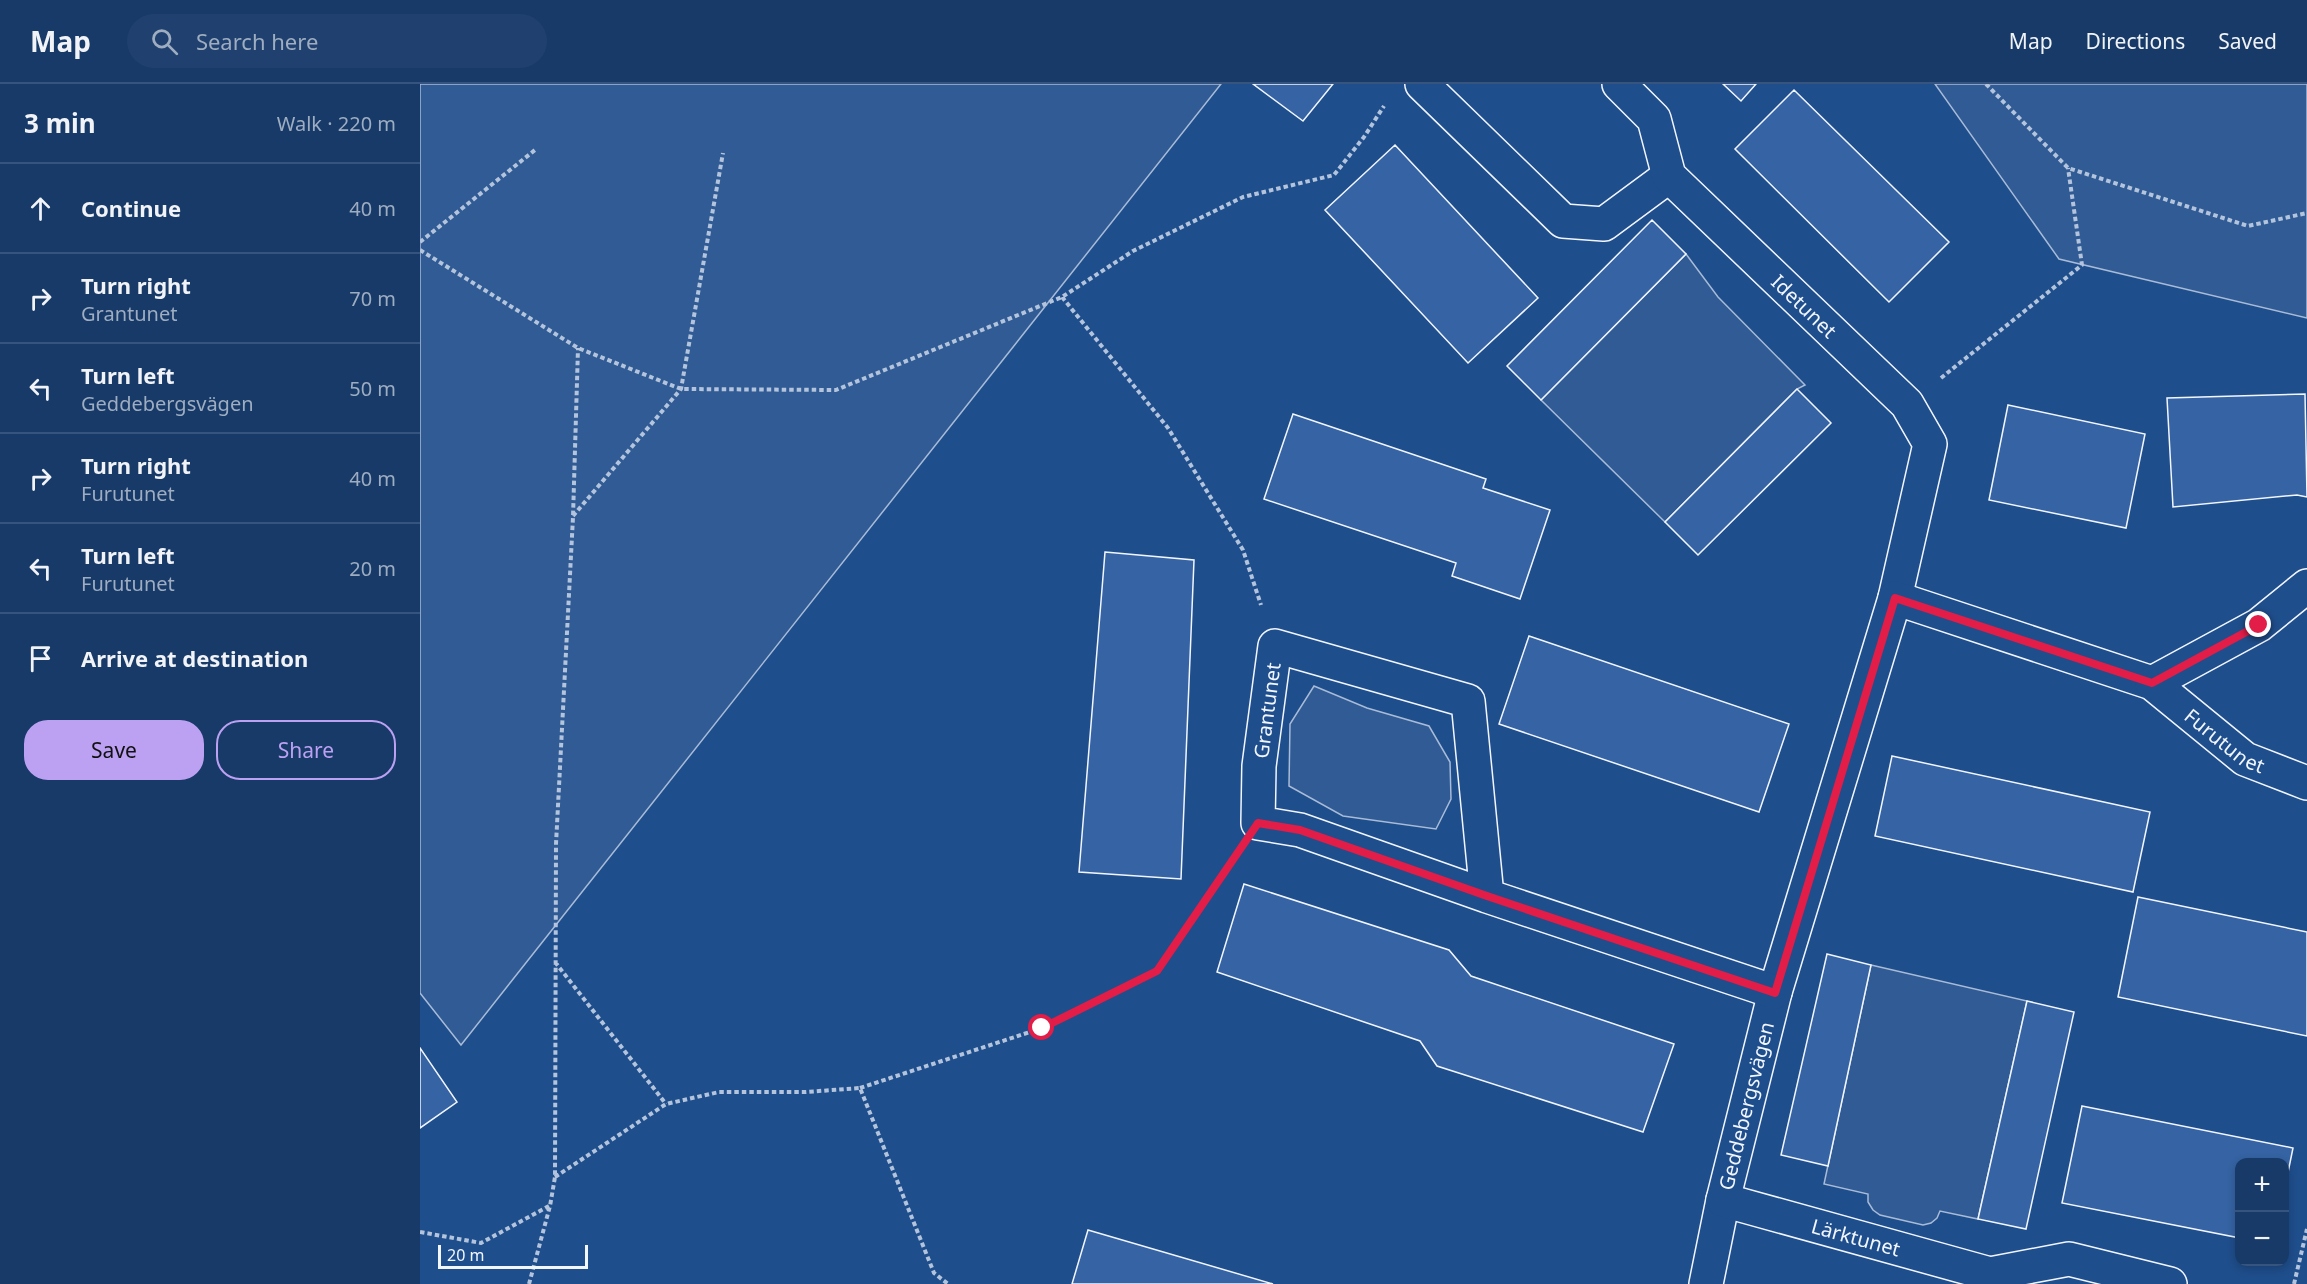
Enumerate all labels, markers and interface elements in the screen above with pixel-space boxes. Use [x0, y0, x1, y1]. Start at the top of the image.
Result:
search box [127, 14, 547, 68]
text: Map [30, 22, 91, 60]
icon: search [148, 25, 181, 58]
text: Search here [196, 26, 318, 56]
text: Map [2009, 27, 2053, 55]
text: Directions [2086, 27, 2185, 55]
text: Saved [2218, 27, 2277, 55]
text: 3 min [24, 105, 96, 141]
text: Walk · 220 m [277, 110, 396, 137]
icon: ahead [24, 192, 57, 225]
text: Continue [81, 193, 181, 223]
text: 40 m [349, 195, 396, 222]
street label: Idetunet [1766, 268, 1843, 343]
text: Turn right [81, 270, 191, 300]
icon: right [24, 282, 57, 315]
text: 70 m [349, 285, 396, 312]
text: Grantunet [81, 300, 177, 327]
text: Turn left [81, 360, 175, 390]
icon: left [24, 372, 57, 405]
text: 50 m [349, 375, 396, 402]
text: Geddebergsvägen [81, 390, 254, 417]
text: Turn right [81, 450, 191, 480]
icon: right [24, 462, 57, 495]
text: 40 m [349, 465, 396, 492]
text: Furutunet [81, 480, 175, 507]
text: Turn left [81, 540, 175, 570]
icon: left [24, 552, 57, 585]
text: 20 m [349, 555, 396, 582]
text: Furutunet [81, 570, 175, 597]
route end [2245, 611, 2271, 637]
icon: arrive [24, 642, 57, 675]
text: Arrive at destination [81, 643, 308, 673]
street label: Grantunet [1247, 661, 1286, 760]
street label: Furutunet [2179, 702, 2269, 779]
button: Save [24, 720, 204, 780]
button: Share [216, 720, 396, 780]
route start [1028, 1014, 1054, 1040]
street label: Geddebergsvägen [1712, 1019, 1780, 1193]
map controls [2235, 1158, 2289, 1266]
button: + [2235, 1158, 2289, 1212]
street label: Lärktunet [1808, 1212, 1904, 1262]
button: − [2235, 1212, 2289, 1266]
scale bar [438, 1242, 588, 1270]
text: 20 m [447, 1244, 484, 1266]

